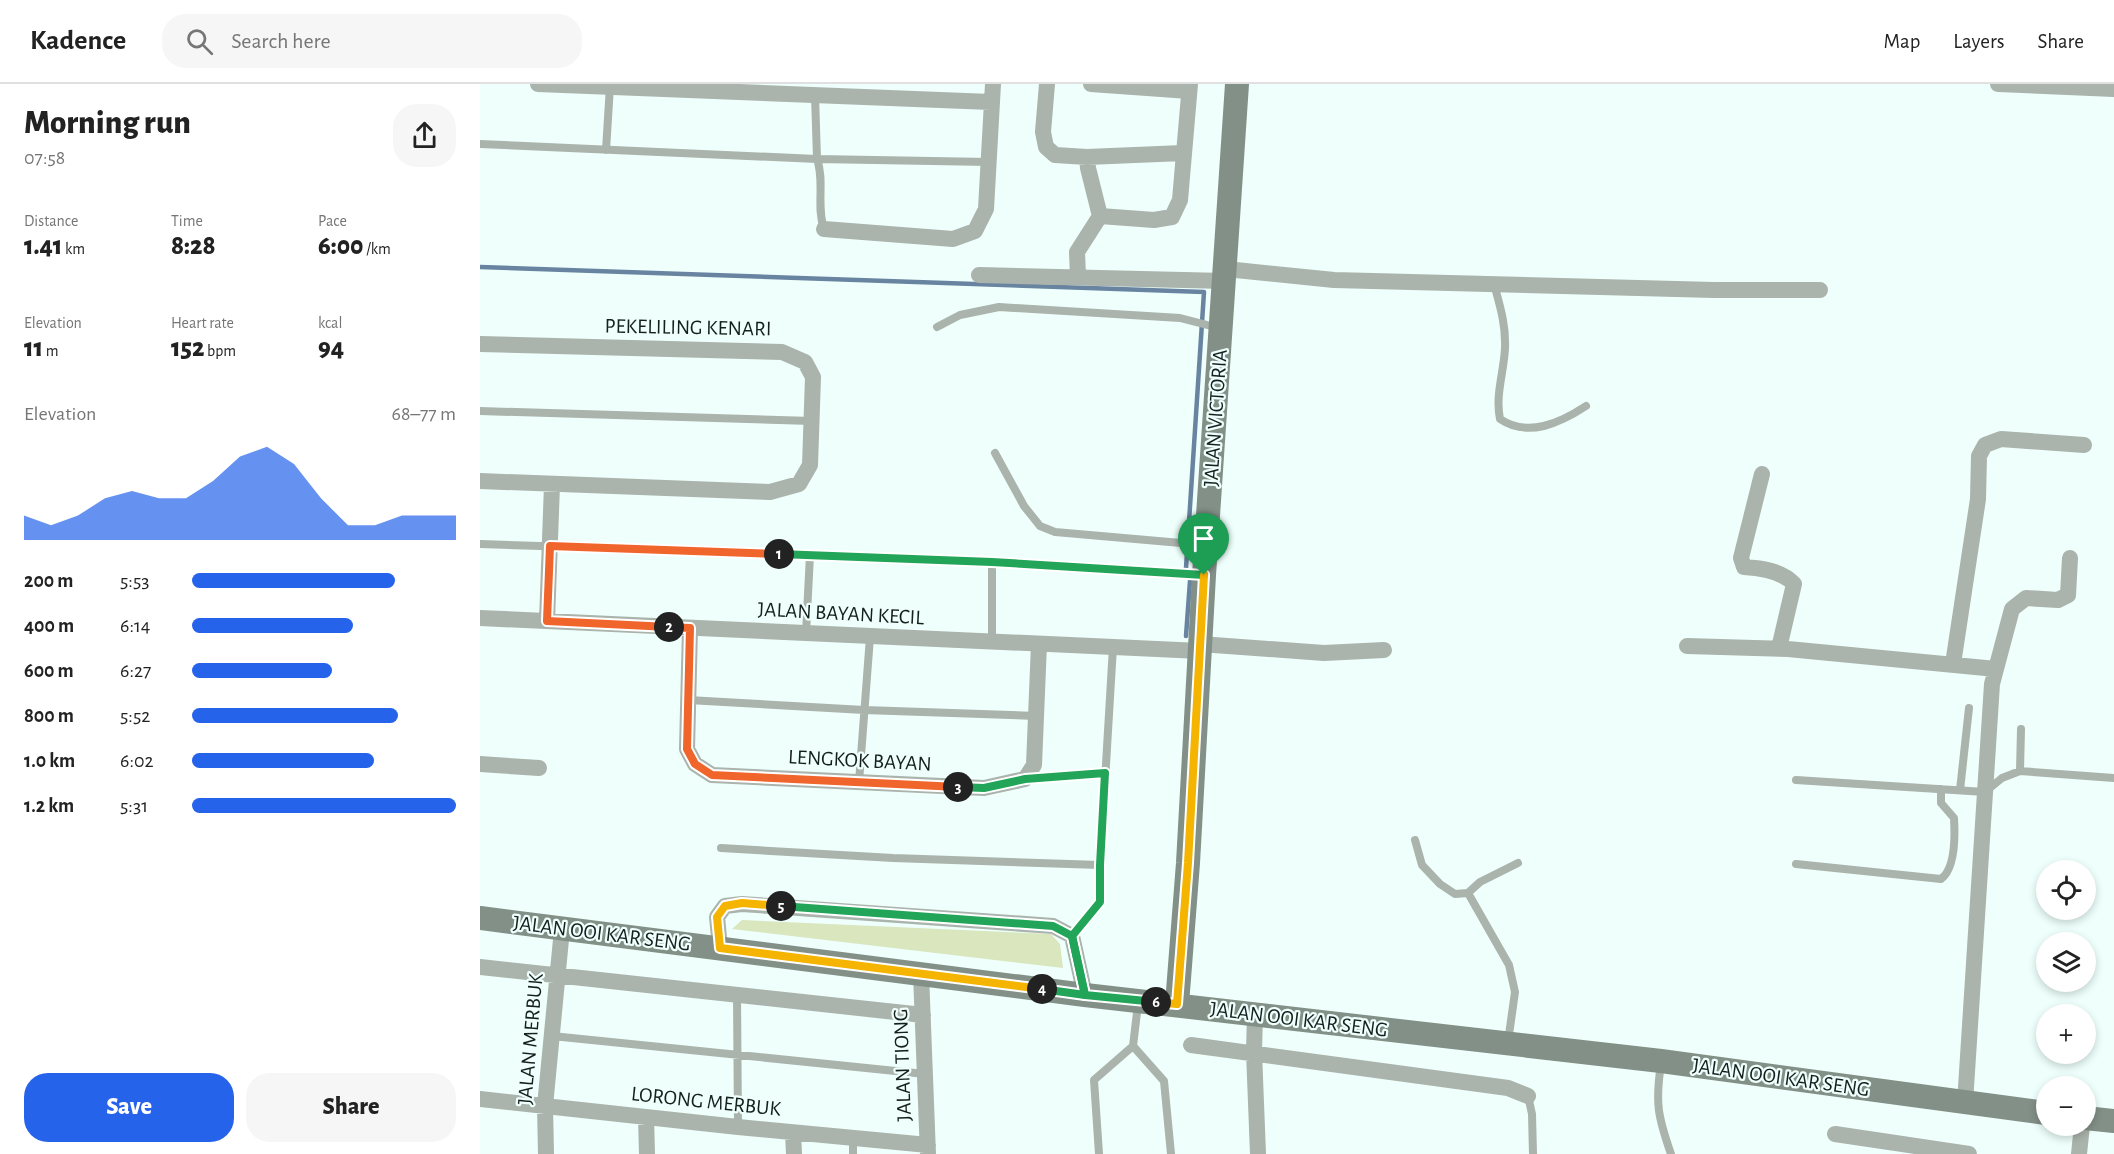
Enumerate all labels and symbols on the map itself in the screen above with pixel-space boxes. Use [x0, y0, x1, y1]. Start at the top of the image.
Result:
street label: PEKELILING KENARI [604, 316, 772, 339]
street label: JALAN VICTORIA [1200, 349, 1231, 487]
pin [1178, 513, 1229, 575]
pin: 1 [764, 539, 794, 569]
street label: JALAN BAYAN KECIL [757, 599, 925, 628]
pin: 2 [654, 612, 684, 642]
street label: LENGKOK BAYAN [788, 746, 932, 775]
pin: 3 [943, 772, 973, 802]
pin: 5 [766, 891, 796, 921]
street label: JALAN OOI KAR SENG [512, 912, 692, 955]
street label: JALAN MERBUK [514, 972, 547, 1106]
pin: 4 [1027, 974, 1057, 1004]
pin: 6 [1141, 987, 1171, 1017]
street label: JALAN OOI KAR SENG [1209, 998, 1389, 1041]
street label: JALAN TIONG [890, 1008, 915, 1122]
street label: JALAN OOI KAR SENG [1691, 1055, 1871, 1100]
street label: LORONG MERBUK [630, 1083, 782, 1120]

